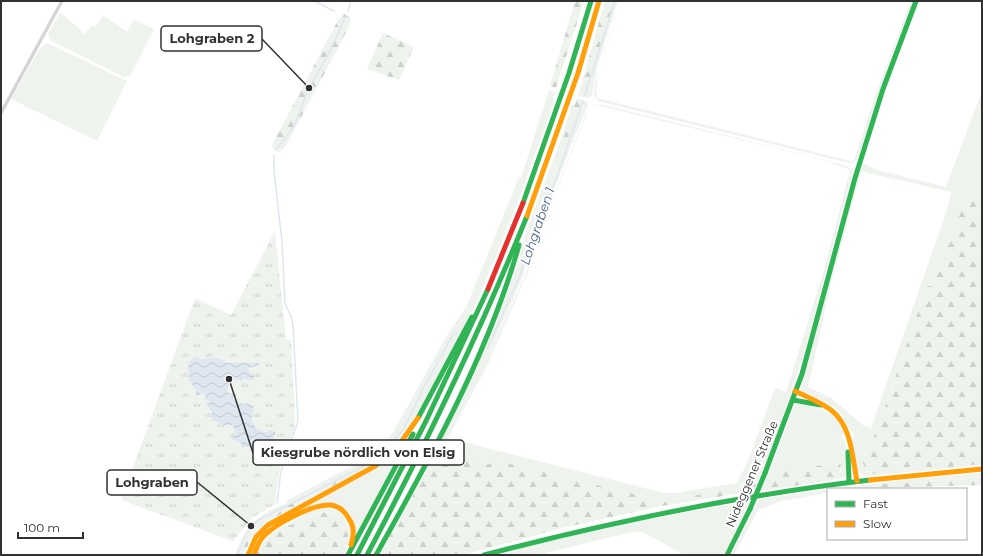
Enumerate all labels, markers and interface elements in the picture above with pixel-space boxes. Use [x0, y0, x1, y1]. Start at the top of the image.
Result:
callout: Lohgraben 2 [161, 26, 262, 51]
text: Lohgraben 2 [169, 30, 255, 46]
water label: Lohgraben 1 [516, 185, 558, 267]
street label: Nideggener Straße [722, 418, 781, 529]
callout: Kiesgrube nördlich von Elsig [253, 440, 464, 465]
text: Kiesgrube nördlich von Elsig [261, 444, 455, 460]
callout: Lohgraben [107, 470, 197, 495]
text: Lohgraben [115, 474, 189, 490]
legend [827, 488, 967, 540]
text: Fast [863, 496, 888, 511]
scale bar [18, 514, 83, 540]
text: Slow [863, 516, 892, 531]
text: 100 m [24, 520, 60, 535]

